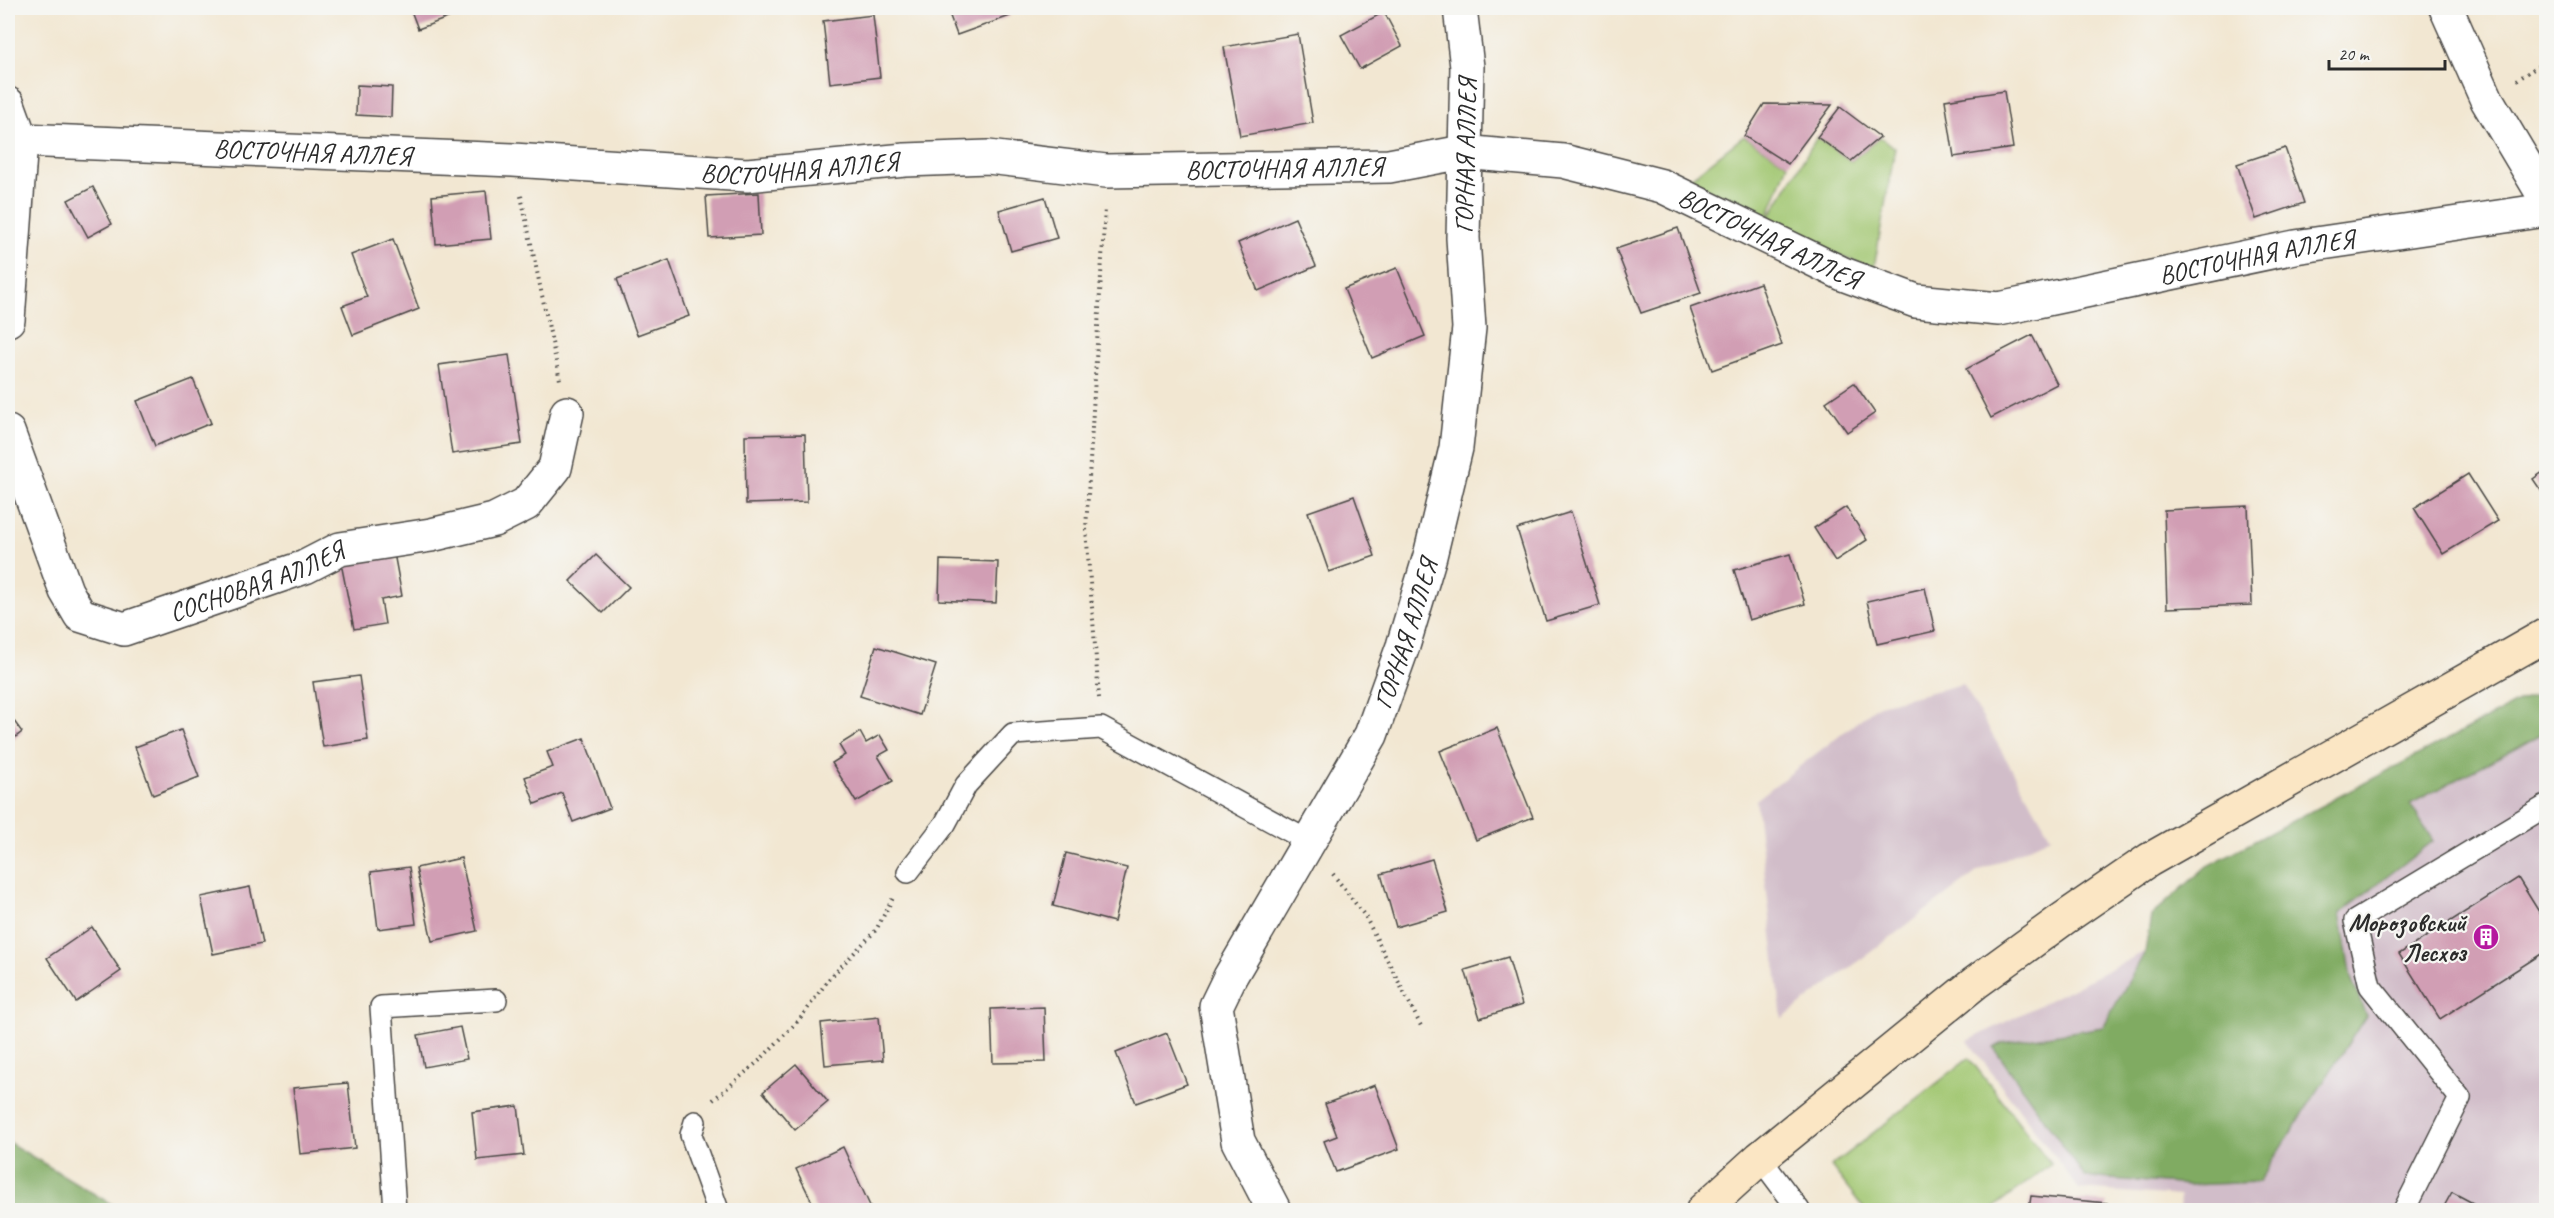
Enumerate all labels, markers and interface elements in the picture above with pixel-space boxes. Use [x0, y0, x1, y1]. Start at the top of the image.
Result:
scale bar [2329, 33, 2444, 71]
text: 20 m [2338, 43, 2371, 65]
street label: ГОРНАЯ АЛЛЕЯ [1447, 73, 1483, 233]
street label: ВОСТОЧНАЯ АЛЛЕЯ [213, 131, 416, 173]
street label: ВОСТОЧНАЯ АЛЛЕЯ [700, 144, 903, 192]
street label: ВОСТОЧНАЯ АЛЛЕЯ [1185, 150, 1387, 186]
street label: ВОСТОЧНАЯ АЛЛЕЯ [1673, 180, 1868, 297]
street label: ВОСТОЧНАЯ АЛЛЕЯ [2156, 221, 2360, 292]
street label: СОСНОВАЯ АЛЛЕЯ [165, 532, 353, 629]
street label: ГОРНАЯ АЛЛЕЯ [1365, 551, 1446, 713]
place label: Морозовский Лесхоз [2348, 906, 2468, 969]
building icon: Морозовский Лесхоз [2471, 922, 2501, 952]

